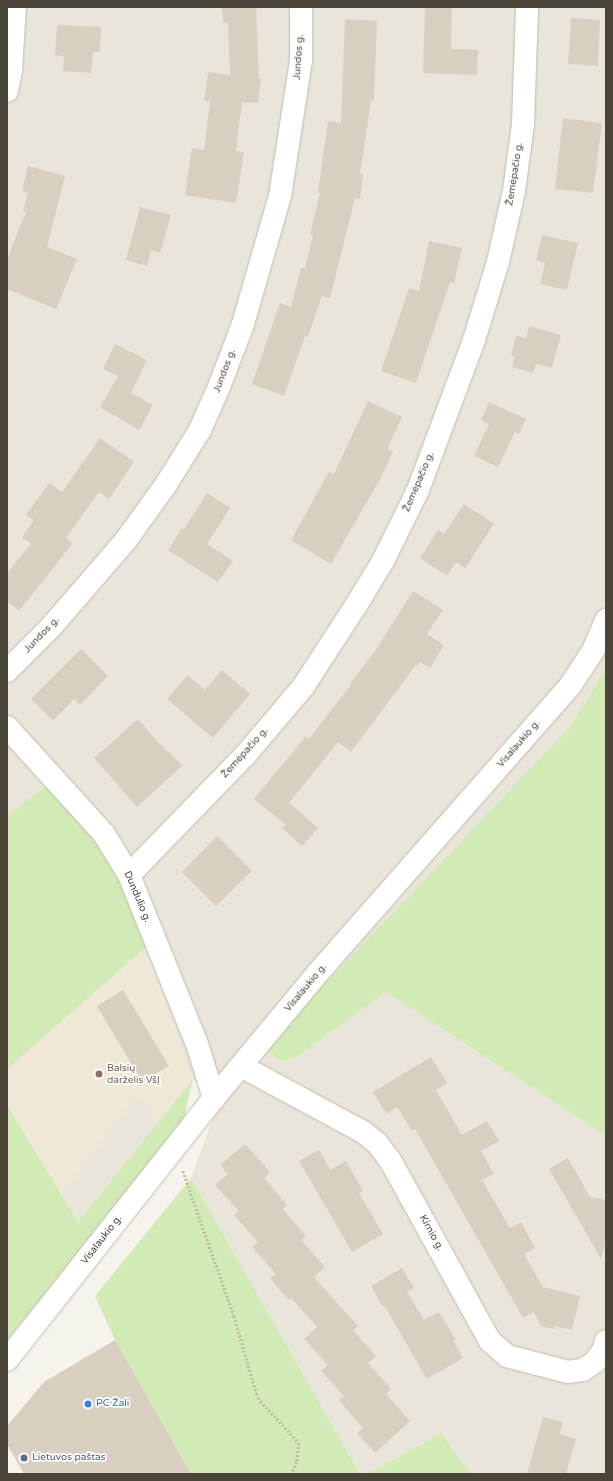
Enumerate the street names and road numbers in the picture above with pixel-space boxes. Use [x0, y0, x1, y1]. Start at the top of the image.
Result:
street label: Jundos g. [291, 34, 307, 80]
street label: Žemėpačio g. [504, 141, 526, 207]
street label: Jundos g. [211, 348, 239, 394]
street label: Žemėpačio g. [401, 450, 437, 514]
street label: Jundos g. [22, 614, 62, 656]
street label: Visalaukio g. [495, 718, 543, 770]
street label: Žemėpačio g. [219, 725, 271, 781]
street label: Dundulio g. [121, 870, 153, 924]
street label: Visalaukio g. [282, 961, 330, 1015]
street label: Visalaukio g. [79, 1213, 125, 1267]
street label: Kirnio g. [416, 1213, 446, 1253]

